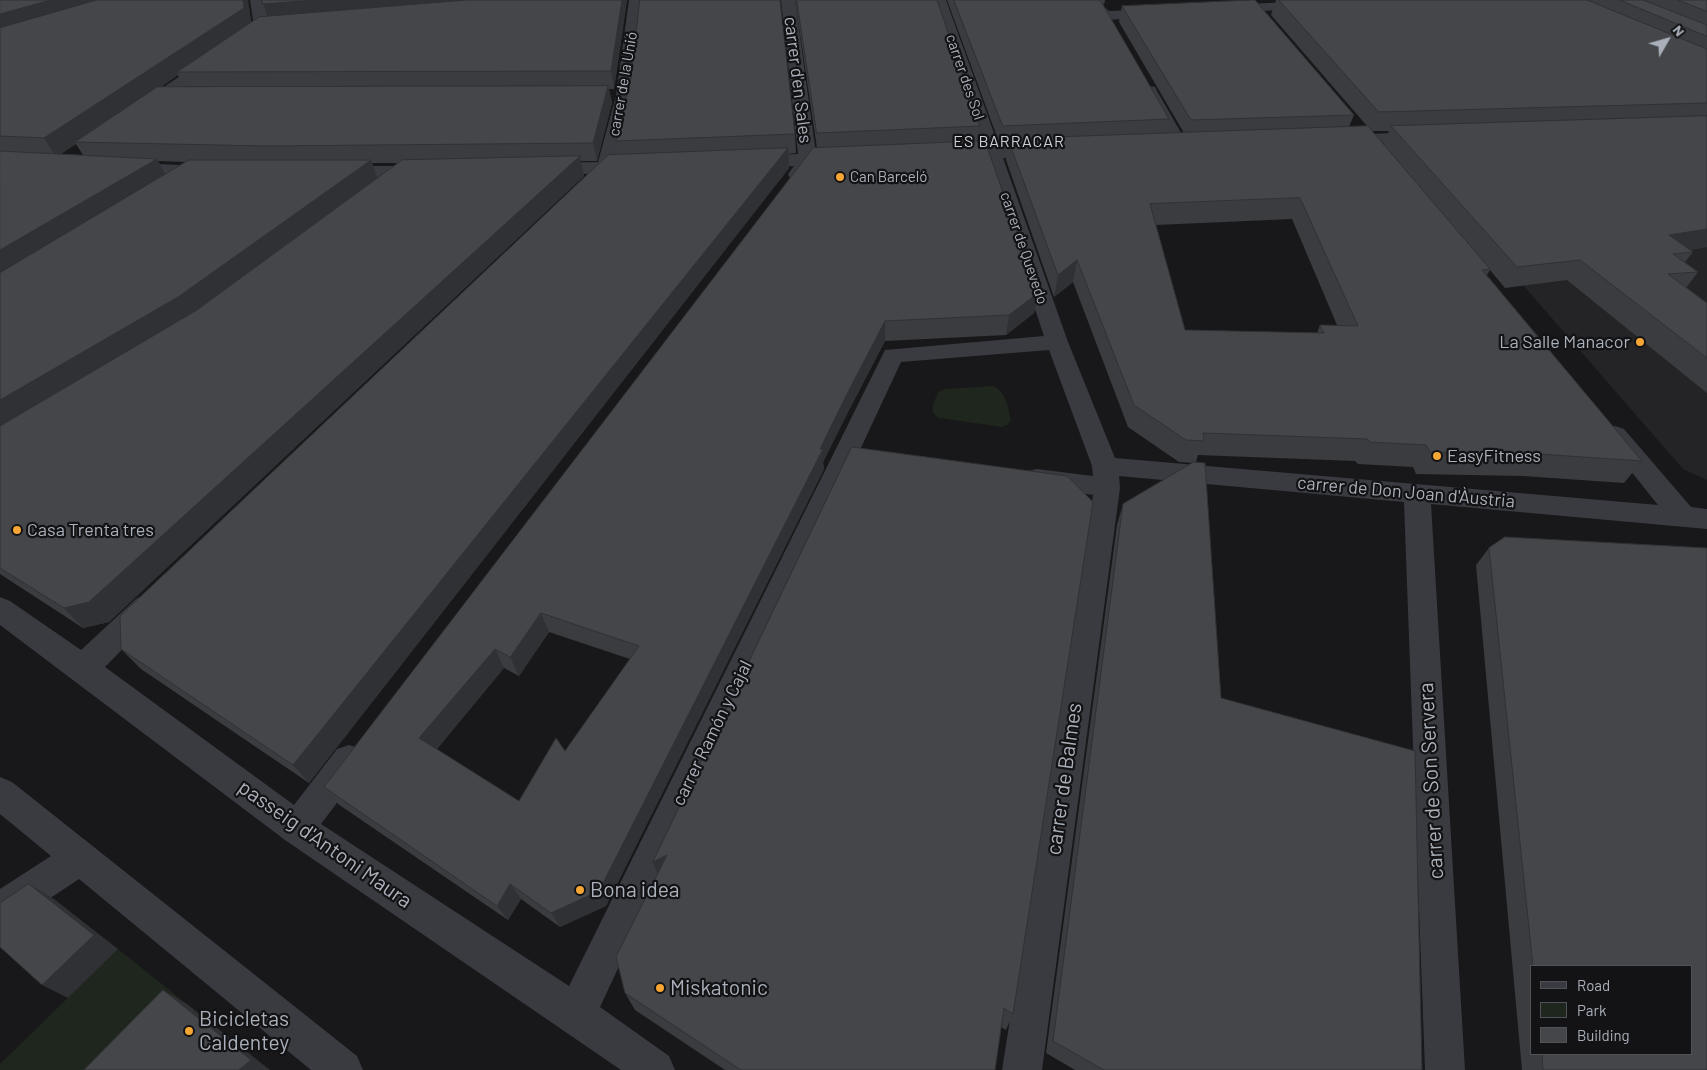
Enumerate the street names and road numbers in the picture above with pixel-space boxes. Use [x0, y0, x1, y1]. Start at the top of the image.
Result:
street label: carrer d'en Sales [780, 15, 816, 145]
street label: carrer de la Unió [605, 30, 641, 138]
street label: carrer des Sol [942, 32, 988, 122]
street label: carrer de Quevedo [996, 189, 1052, 307]
street label: carrer de Don Joan d'Àustria [1296, 472, 1516, 512]
street label: carrer Ramón y Cajal [667, 657, 757, 809]
street label: carrer de Son Servera [1413, 682, 1449, 880]
street label: carrer de Balmes [1041, 701, 1087, 857]
street label: passeig d'Antoni Maura [233, 775, 417, 913]

